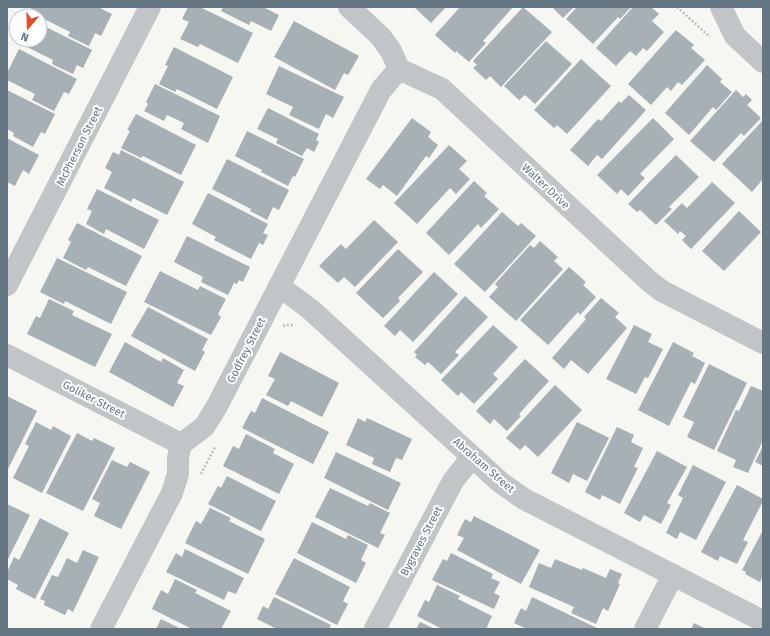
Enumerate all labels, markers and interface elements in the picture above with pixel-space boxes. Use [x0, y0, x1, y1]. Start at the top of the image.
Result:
north arrow [8, 8, 48, 48]
text: N [19, 30, 30, 44]
street label: McPherson Street [54, 104, 105, 188]
street label: Walter Drive [519, 161, 572, 212]
street label: Godfrey Street [224, 315, 269, 385]
street label: Goliker Street [60, 378, 127, 421]
street label: Abraham Street [450, 435, 517, 496]
street label: Bygraves Street [398, 504, 445, 578]

